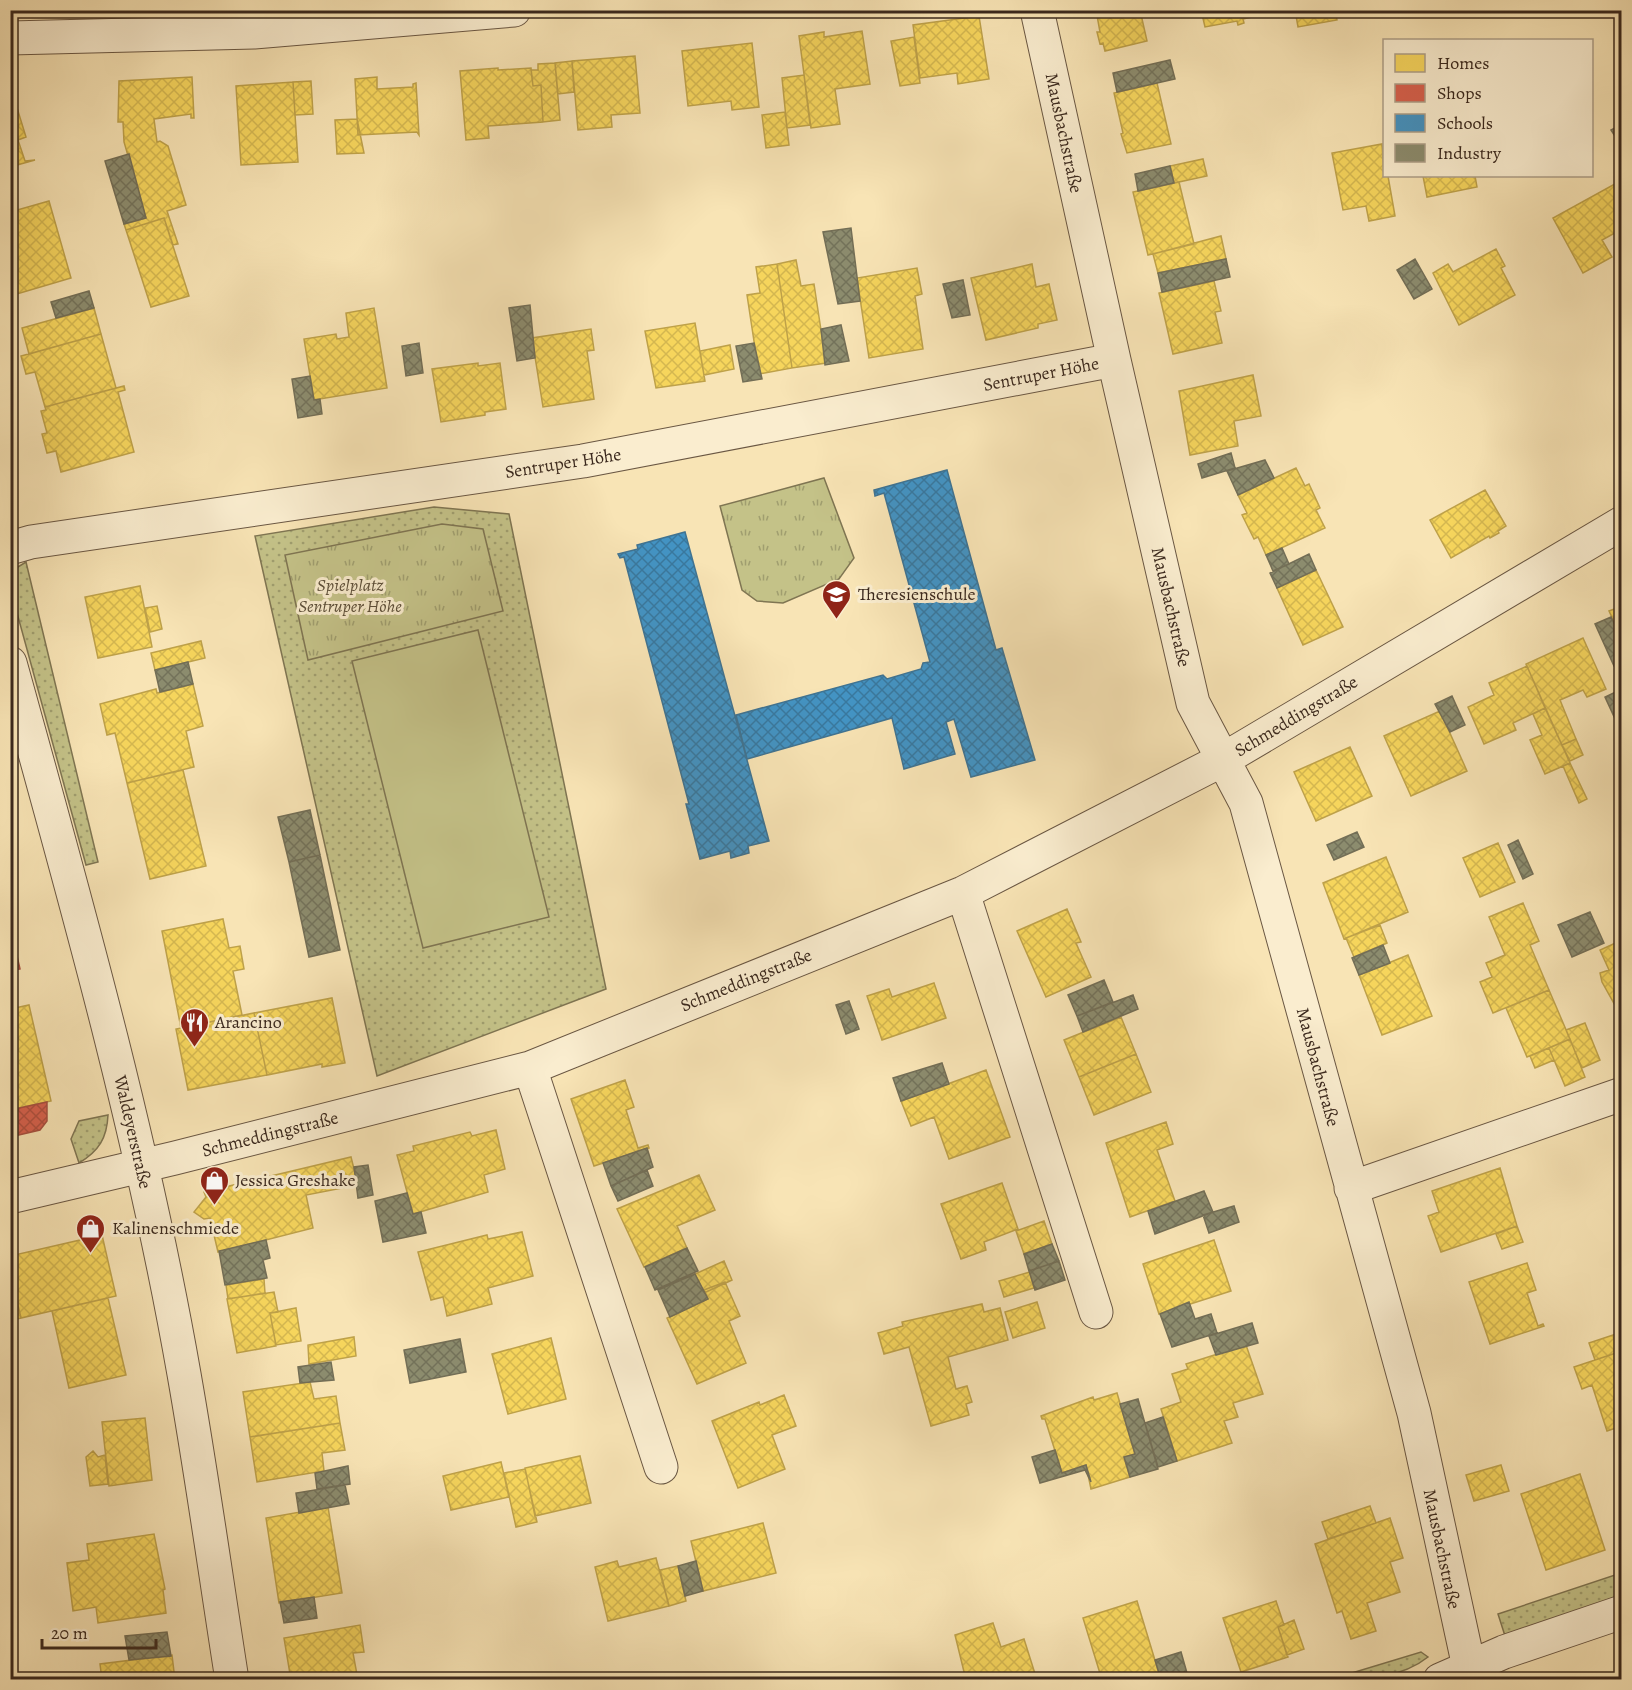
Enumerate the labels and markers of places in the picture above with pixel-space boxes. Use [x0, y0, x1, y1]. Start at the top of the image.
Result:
school or university icon: Theresienschule [821, 578, 853, 620]
place label: Theresienschule [858, 582, 976, 606]
restaurant icon: Arancino [178, 1006, 210, 1048]
place label: Arancino [214, 1010, 282, 1034]
shop icon: Jessica Greshake [198, 1164, 230, 1206]
place label: Jessica Greshake [235, 1168, 356, 1192]
shop icon: Kalinenschmiede [75, 1212, 107, 1254]
place label: Kalinenschmiede [112, 1216, 239, 1240]

